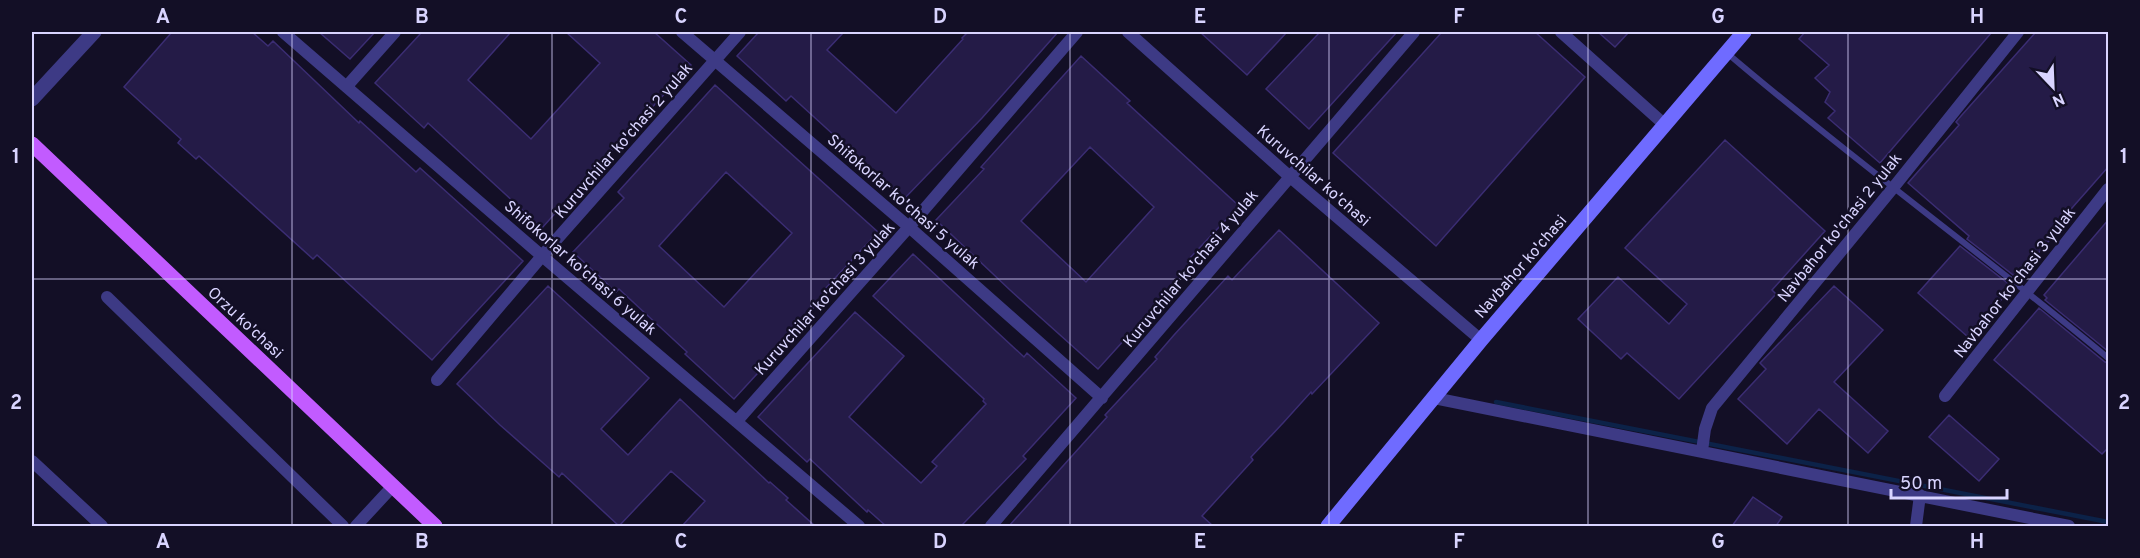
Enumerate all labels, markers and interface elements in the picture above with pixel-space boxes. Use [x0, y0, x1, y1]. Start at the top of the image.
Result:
text: A [156, 5, 170, 31]
text: B [415, 5, 429, 31]
text: C [675, 5, 687, 31]
text: D [933, 5, 947, 31]
text: E [1194, 5, 1206, 31]
text: F [1453, 5, 1465, 31]
text: G [1711, 5, 1725, 31]
text: H [1970, 5, 1984, 31]
north arrow [2023, 57, 2083, 117]
street label: Kuruvchilar ko'chasi 2 yulak [551, 59, 698, 223]
text: N [2049, 88, 2067, 110]
street label: Kuruvchilar ko'chasi [1252, 122, 1374, 231]
street label: Shifokorlar ko'chasi 5 yulak [822, 131, 983, 274]
text: 1 [12, 145, 20, 171]
text: 1 [2120, 145, 2128, 171]
street label: Navbahor ko'chasi 2 yulak [1774, 150, 1907, 307]
street label: Kuruvchilar ko'chasi 4 yulak [1119, 186, 1264, 352]
street label: Shifokorlar ko'chasi 6 yulak [499, 197, 660, 340]
street label: Navbahor ko'chasi 3 yulak [1950, 204, 2081, 363]
street label: Navbahor ko'chasi [1471, 211, 1572, 323]
street label: Kuruvchilar ko'chasi 3 yulak [751, 218, 900, 380]
street label: Orzu ko'chasi [203, 283, 287, 364]
text: 2 [10, 391, 22, 417]
text: 2 [2118, 391, 2130, 417]
scale bar [1891, 462, 2006, 500]
text: 50 m [1900, 473, 1942, 496]
text: A [156, 530, 170, 556]
text: B [415, 530, 429, 556]
text: C [675, 530, 687, 556]
text: D [933, 530, 947, 556]
text: E [1194, 530, 1206, 556]
text: F [1453, 530, 1465, 556]
text: G [1711, 530, 1725, 556]
text: H [1970, 530, 1984, 556]

